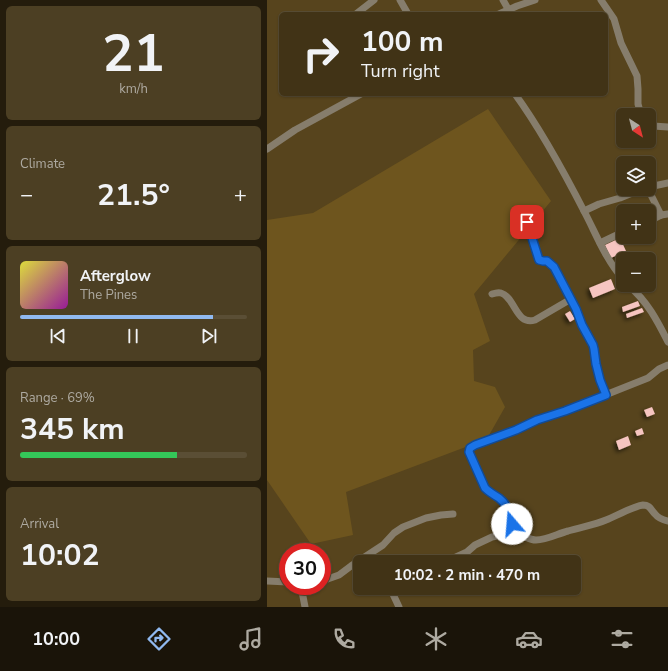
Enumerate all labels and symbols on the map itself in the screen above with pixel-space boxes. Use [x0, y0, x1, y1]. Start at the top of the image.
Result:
north arrow [616, 108, 656, 148]
pin [510, 205, 544, 239]
position arrow [491, 503, 533, 545]
speed limit sign: 30 [279, 543, 331, 595]

